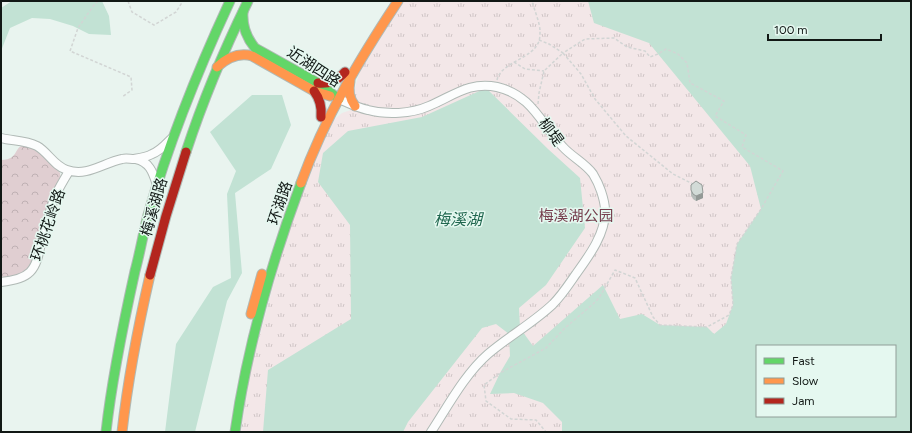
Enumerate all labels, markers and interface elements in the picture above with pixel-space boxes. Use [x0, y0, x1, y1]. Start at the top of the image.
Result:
scale bar [768, 16, 881, 42]
text: 100 m [774, 23, 808, 37]
street label: 近湖四路 [284, 43, 344, 91]
street label: 柳堤 [535, 115, 567, 149]
street label: 梅溪湖路 [137, 176, 171, 238]
street label: 环湖路 [264, 179, 296, 227]
street label: 环桃花岭路 [27, 187, 69, 263]
park label: 梅溪湖公园 [538, 207, 614, 225]
water label: 梅溪湖 [434, 210, 485, 229]
legend [756, 345, 896, 417]
text: Fast [792, 354, 815, 368]
text: Slow [792, 374, 819, 388]
text: Jam [792, 394, 815, 408]

